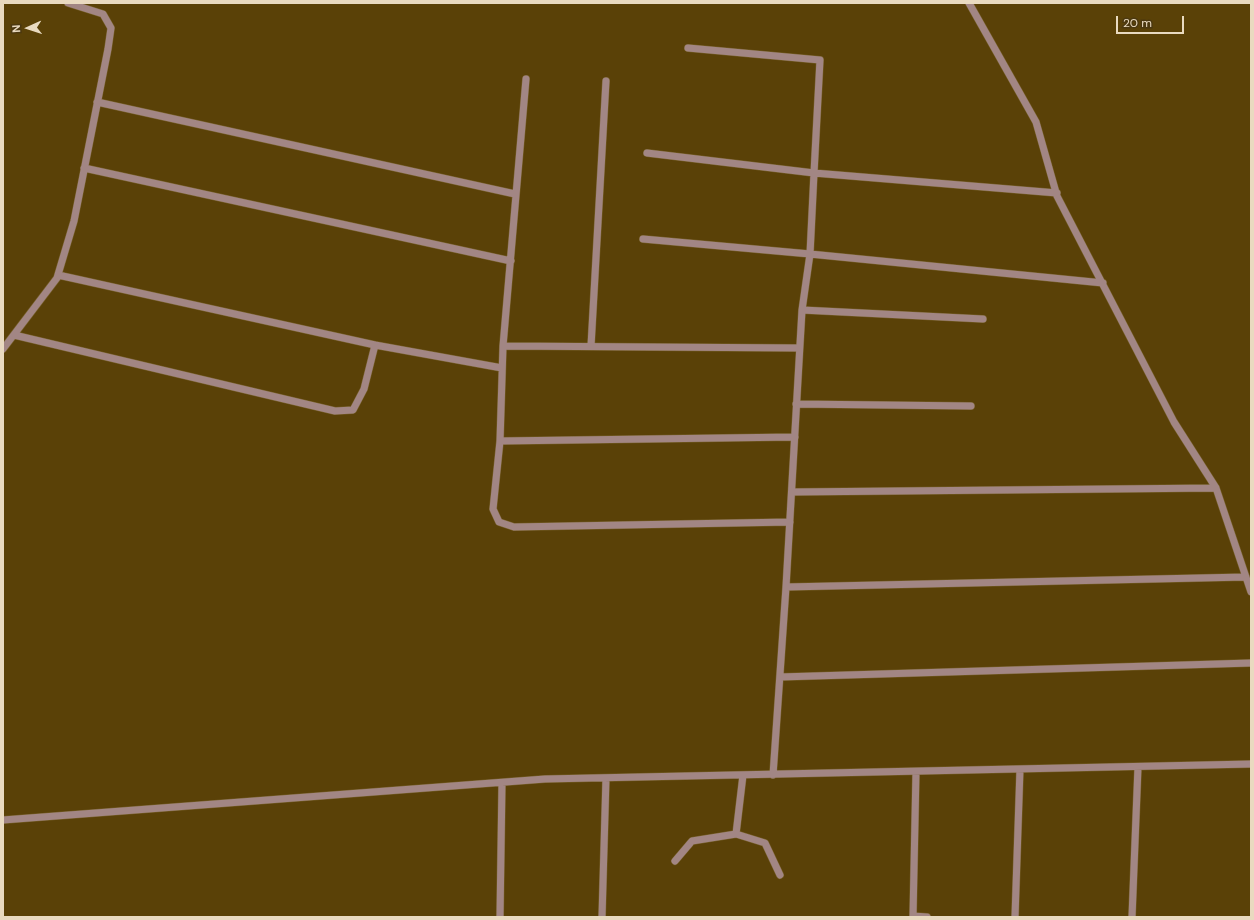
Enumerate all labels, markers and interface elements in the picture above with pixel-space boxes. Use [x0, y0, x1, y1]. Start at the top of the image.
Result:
north arrow [8, 8, 48, 48]
scale bar [1118, 8, 1186, 34]
text: 20 m [1123, 15, 1152, 31]
text: N [9, 24, 23, 33]

